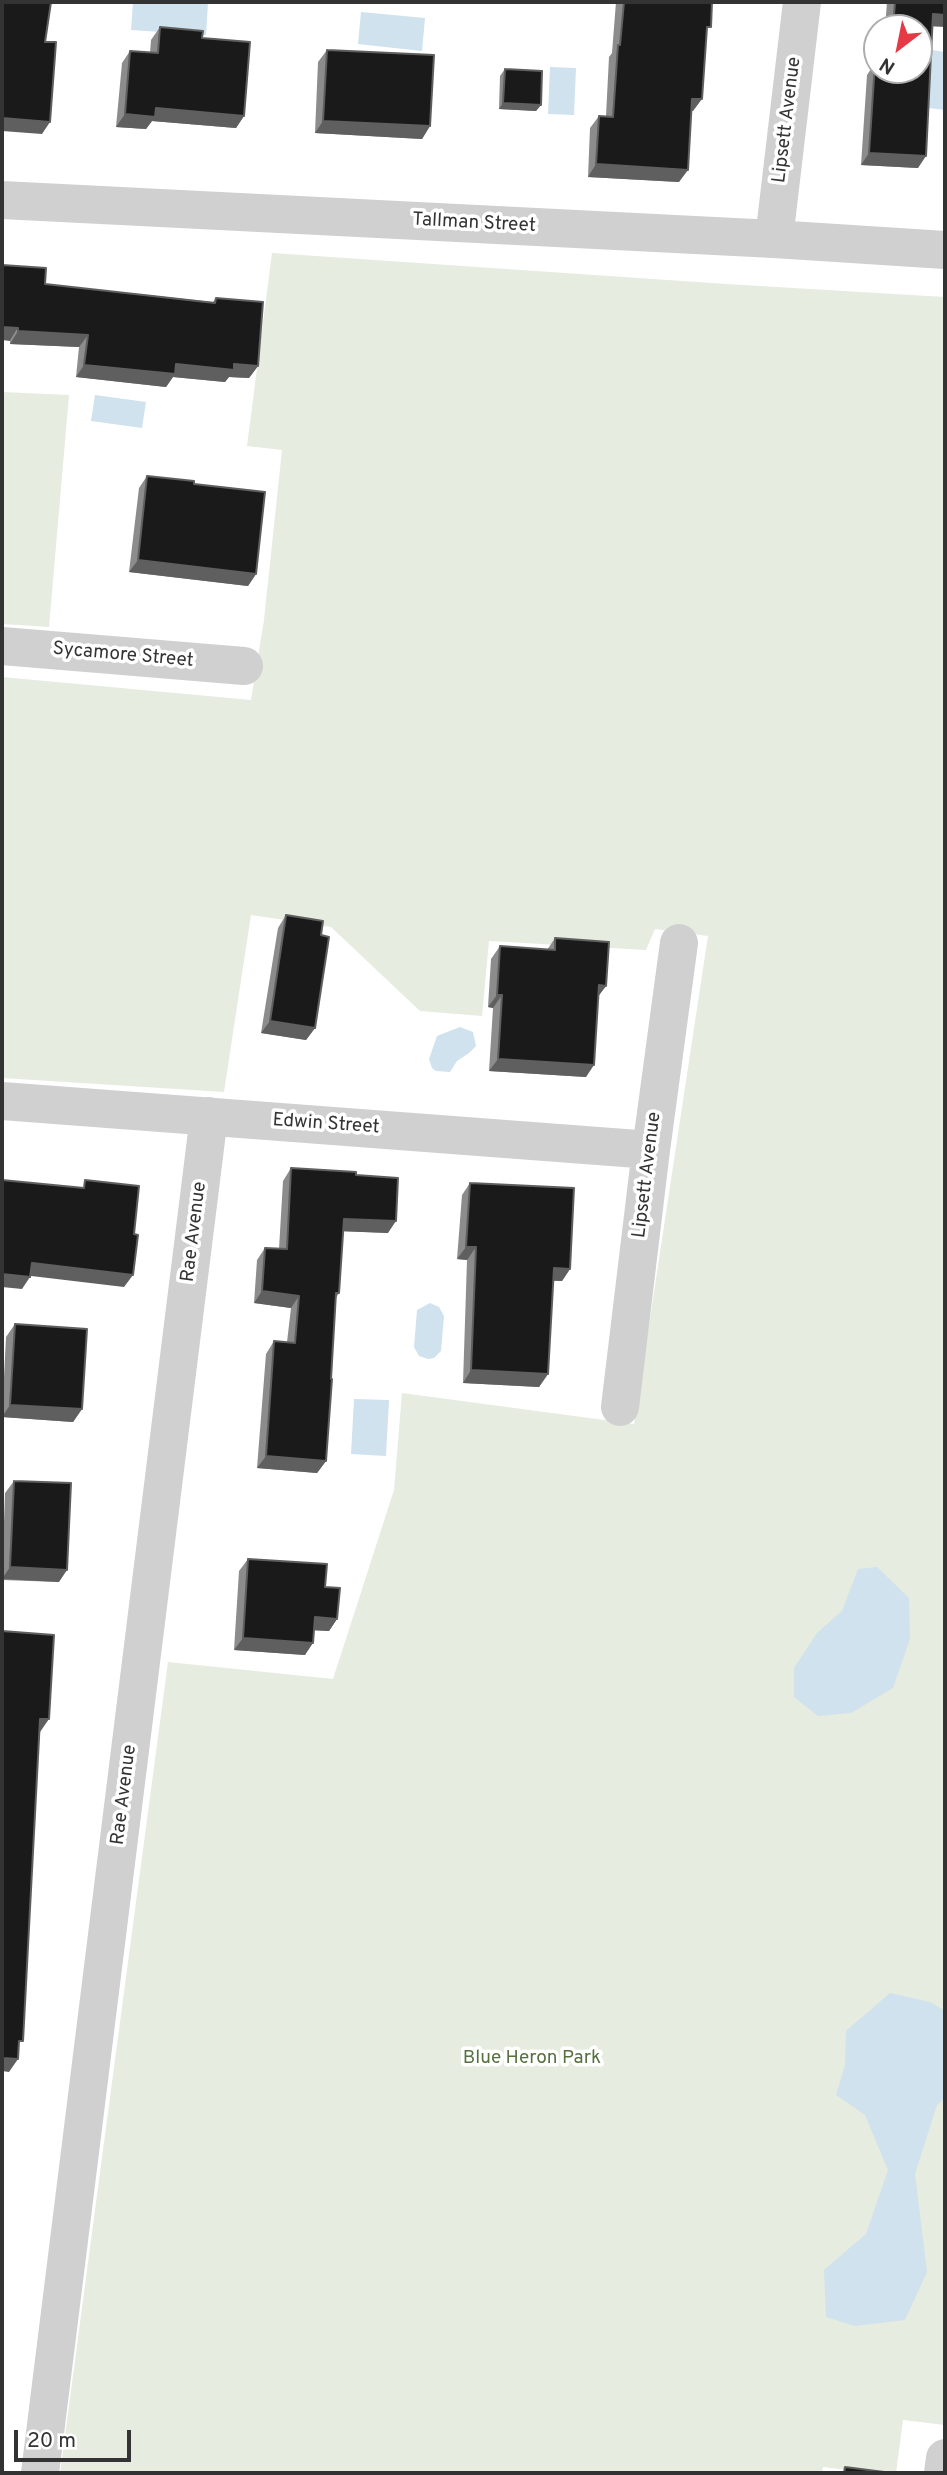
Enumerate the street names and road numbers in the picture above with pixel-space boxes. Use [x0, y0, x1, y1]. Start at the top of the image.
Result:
street label: Lipsett Avenue [769, 56, 807, 184]
street label: Tallman Street [412, 209, 536, 239]
street label: Sycamore Street [52, 638, 194, 674]
street label: Edwin Street [272, 1110, 380, 1140]
street label: Lipsett Avenue [629, 1111, 667, 1239]
street label: Rae Avenue [178, 1181, 212, 1283]
street label: Rae Avenue [108, 1744, 142, 1846]

